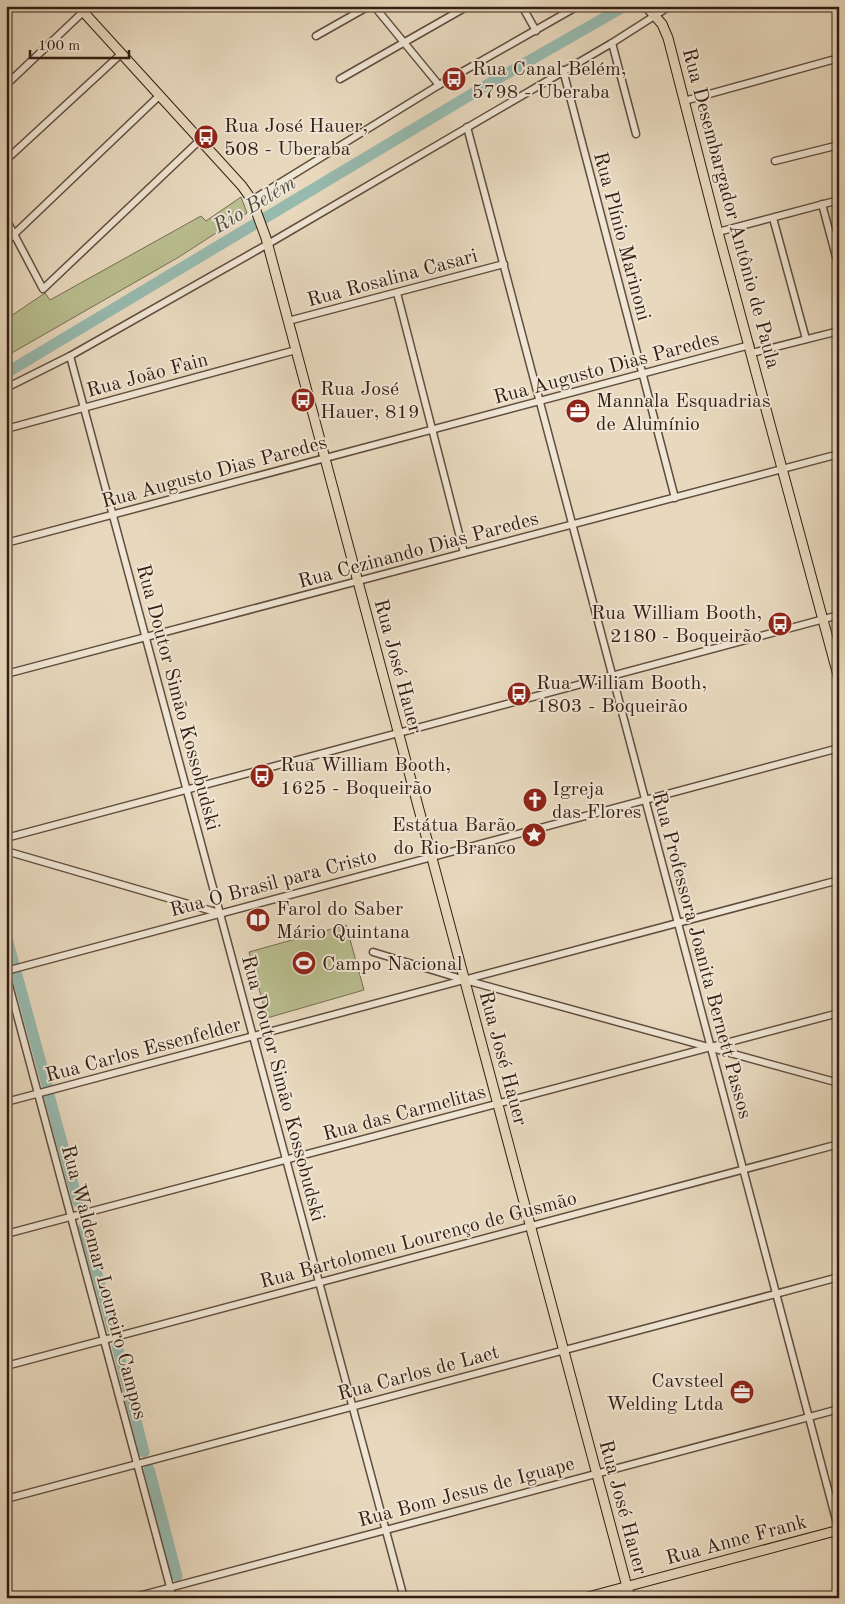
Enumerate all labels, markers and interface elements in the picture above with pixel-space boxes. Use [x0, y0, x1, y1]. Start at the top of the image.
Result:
scale bar [30, 28, 129, 60]
text: 100 m [38, 39, 80, 54]
street label: Rua Desembargador Antônio de Paula [678, 46, 783, 371]
place label: Rua Canal Belém, 5798 - Uberaba [472, 60, 627, 103]
bus stop icon: Rua Canal Belém, 5798 - Uberaba [441, 66, 467, 92]
place label: Rua José Hauer, 508 - Uberaba [224, 117, 368, 160]
bus stop icon: Rua José Hauer, 508 - Uberaba [193, 124, 219, 150]
street label: Rua Plínio Marinoni [589, 150, 653, 323]
water label: Rio Belém [209, 172, 300, 239]
street label: Rua Rosalina Casari [305, 247, 480, 311]
street label: Rua Augusto Dias Paredes [492, 329, 721, 409]
street label: Rua João Fain [85, 350, 211, 402]
place label: Rua José Hauer, 819 [320, 380, 420, 423]
bus stop icon: Rua José Hauer, 819 [290, 387, 316, 413]
place label: Mannala Esquadrias de Alumínio [596, 392, 771, 435]
office icon: Mannala Esquadrias de Alumínio [565, 398, 591, 424]
street label: Rua Augusto Dias Paredes [100, 433, 329, 513]
street label: Rua Cezinando Dias Paredes [296, 509, 541, 593]
street label: Rua Doutor Simão Kossobudski [132, 562, 222, 833]
street label: Rua José Hauer [369, 597, 425, 736]
place label: Rua William Booth, 2180 - Boqueirão [591, 604, 762, 647]
bus stop icon: Rua William Booth, 2180 - Boqueirão [767, 611, 793, 637]
place label: Rua William Booth, 1803 - Boqueirão [536, 674, 707, 717]
bus stop icon: Rua William Booth, 1803 - Boqueirão [506, 681, 532, 707]
place label: Rua William Booth, 1625 - Boqueirão [280, 756, 451, 799]
bus stop icon: Rua William Booth, 1625 - Boqueirão [249, 763, 275, 789]
place label: Igreja das Flores [552, 780, 642, 823]
church icon: Igreja das Flores [522, 787, 548, 813]
street label: Rua Professora Joanita Bernett Passos [648, 790, 754, 1121]
place label: Estátua Barão do Rio Branco [392, 816, 516, 859]
place icon: Estátua Barão do Rio Branco [521, 822, 547, 848]
street label: Rua O Brasil para Cristo [168, 847, 379, 921]
place label: Farol do Saber Mário Quintana [276, 900, 410, 943]
library icon: Farol do Saber Mário Quintana [245, 907, 271, 933]
sports icon: Campo Nacional [291, 950, 317, 976]
street label: Rua Doutor Simão Kossobudski [237, 953, 327, 1224]
place label: Campo Nacional [322, 955, 462, 975]
street label: Rua José Hauer [474, 989, 530, 1128]
street label: Rua Carlos Essenfelder [43, 1015, 244, 1087]
street label: Rua das Carmelitas [321, 1083, 488, 1145]
street label: Rua Waldemar Loureiro Campos [57, 1143, 149, 1422]
street label: Rua Bartolomeu Lourenço de Gusmão [258, 1189, 579, 1293]
street label: Rua Carlos de Laet [336, 1343, 501, 1405]
place label: Cavsteel Welding Ltda [606, 1372, 724, 1415]
office icon: Cavsteel Welding Ltda [729, 1379, 755, 1405]
street label: Rua José Hauer [594, 1438, 650, 1577]
street label: Rua Bom Jesus de Iguape [356, 1454, 577, 1531]
street label: Rua Anne Frank [664, 1513, 809, 1569]

